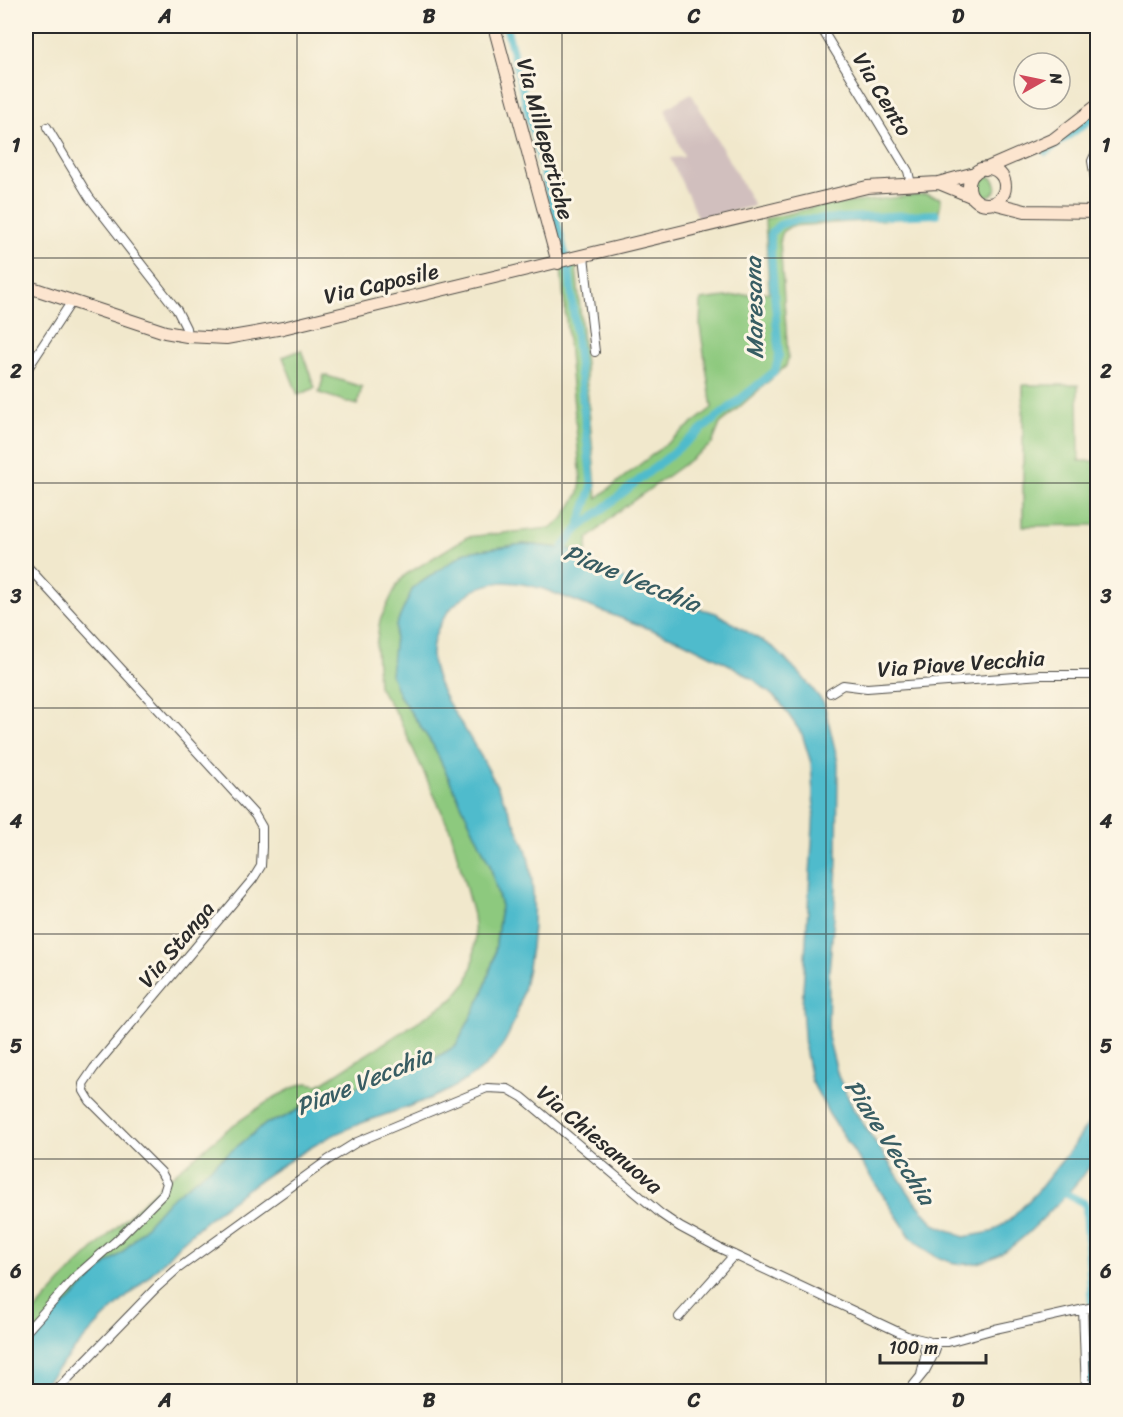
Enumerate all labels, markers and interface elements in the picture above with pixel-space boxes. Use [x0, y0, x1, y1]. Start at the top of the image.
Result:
text: A [157, 0, 172, 34]
text: B [423, 0, 436, 34]
text: C [687, 0, 701, 34]
text: D [952, 0, 965, 34]
street label: Via Cento [842, 44, 923, 144]
north arrow [1012, 51, 1072, 111]
street label: Via Millepertiche [505, 54, 586, 224]
text: N [1041, 70, 1072, 87]
text: 1 [12, 128, 21, 163]
text: 1 [1102, 128, 1111, 163]
street label: Via Caposile [320, 251, 443, 316]
water label: Maresana [732, 255, 776, 359]
text: 2 [9, 354, 22, 389]
text: 2 [1099, 354, 1112, 389]
water label: Piave Vecchia [557, 532, 708, 625]
text: 3 [10, 579, 22, 614]
text: 3 [1100, 579, 1112, 614]
street label: Via Piave Vecchia [876, 638, 1047, 689]
text: 4 [9, 804, 23, 839]
text: 4 [1099, 804, 1113, 839]
street label: Via Stanga [128, 892, 225, 997]
text: 5 [10, 1029, 22, 1064]
text: 5 [1100, 1029, 1112, 1064]
water label: Piave Vecchia [289, 1034, 440, 1127]
water label: Piave Vecchia [833, 1070, 948, 1215]
street label: Via Chiesanuova [527, 1074, 673, 1205]
text: 6 [9, 1254, 22, 1289]
text: 6 [1099, 1254, 1112, 1289]
scale bar [880, 1327, 986, 1365]
text: 100 m [889, 1332, 938, 1364]
text: A [157, 1383, 172, 1417]
text: B [423, 1383, 436, 1417]
text: C [687, 1383, 701, 1417]
text: D [952, 1383, 965, 1417]

